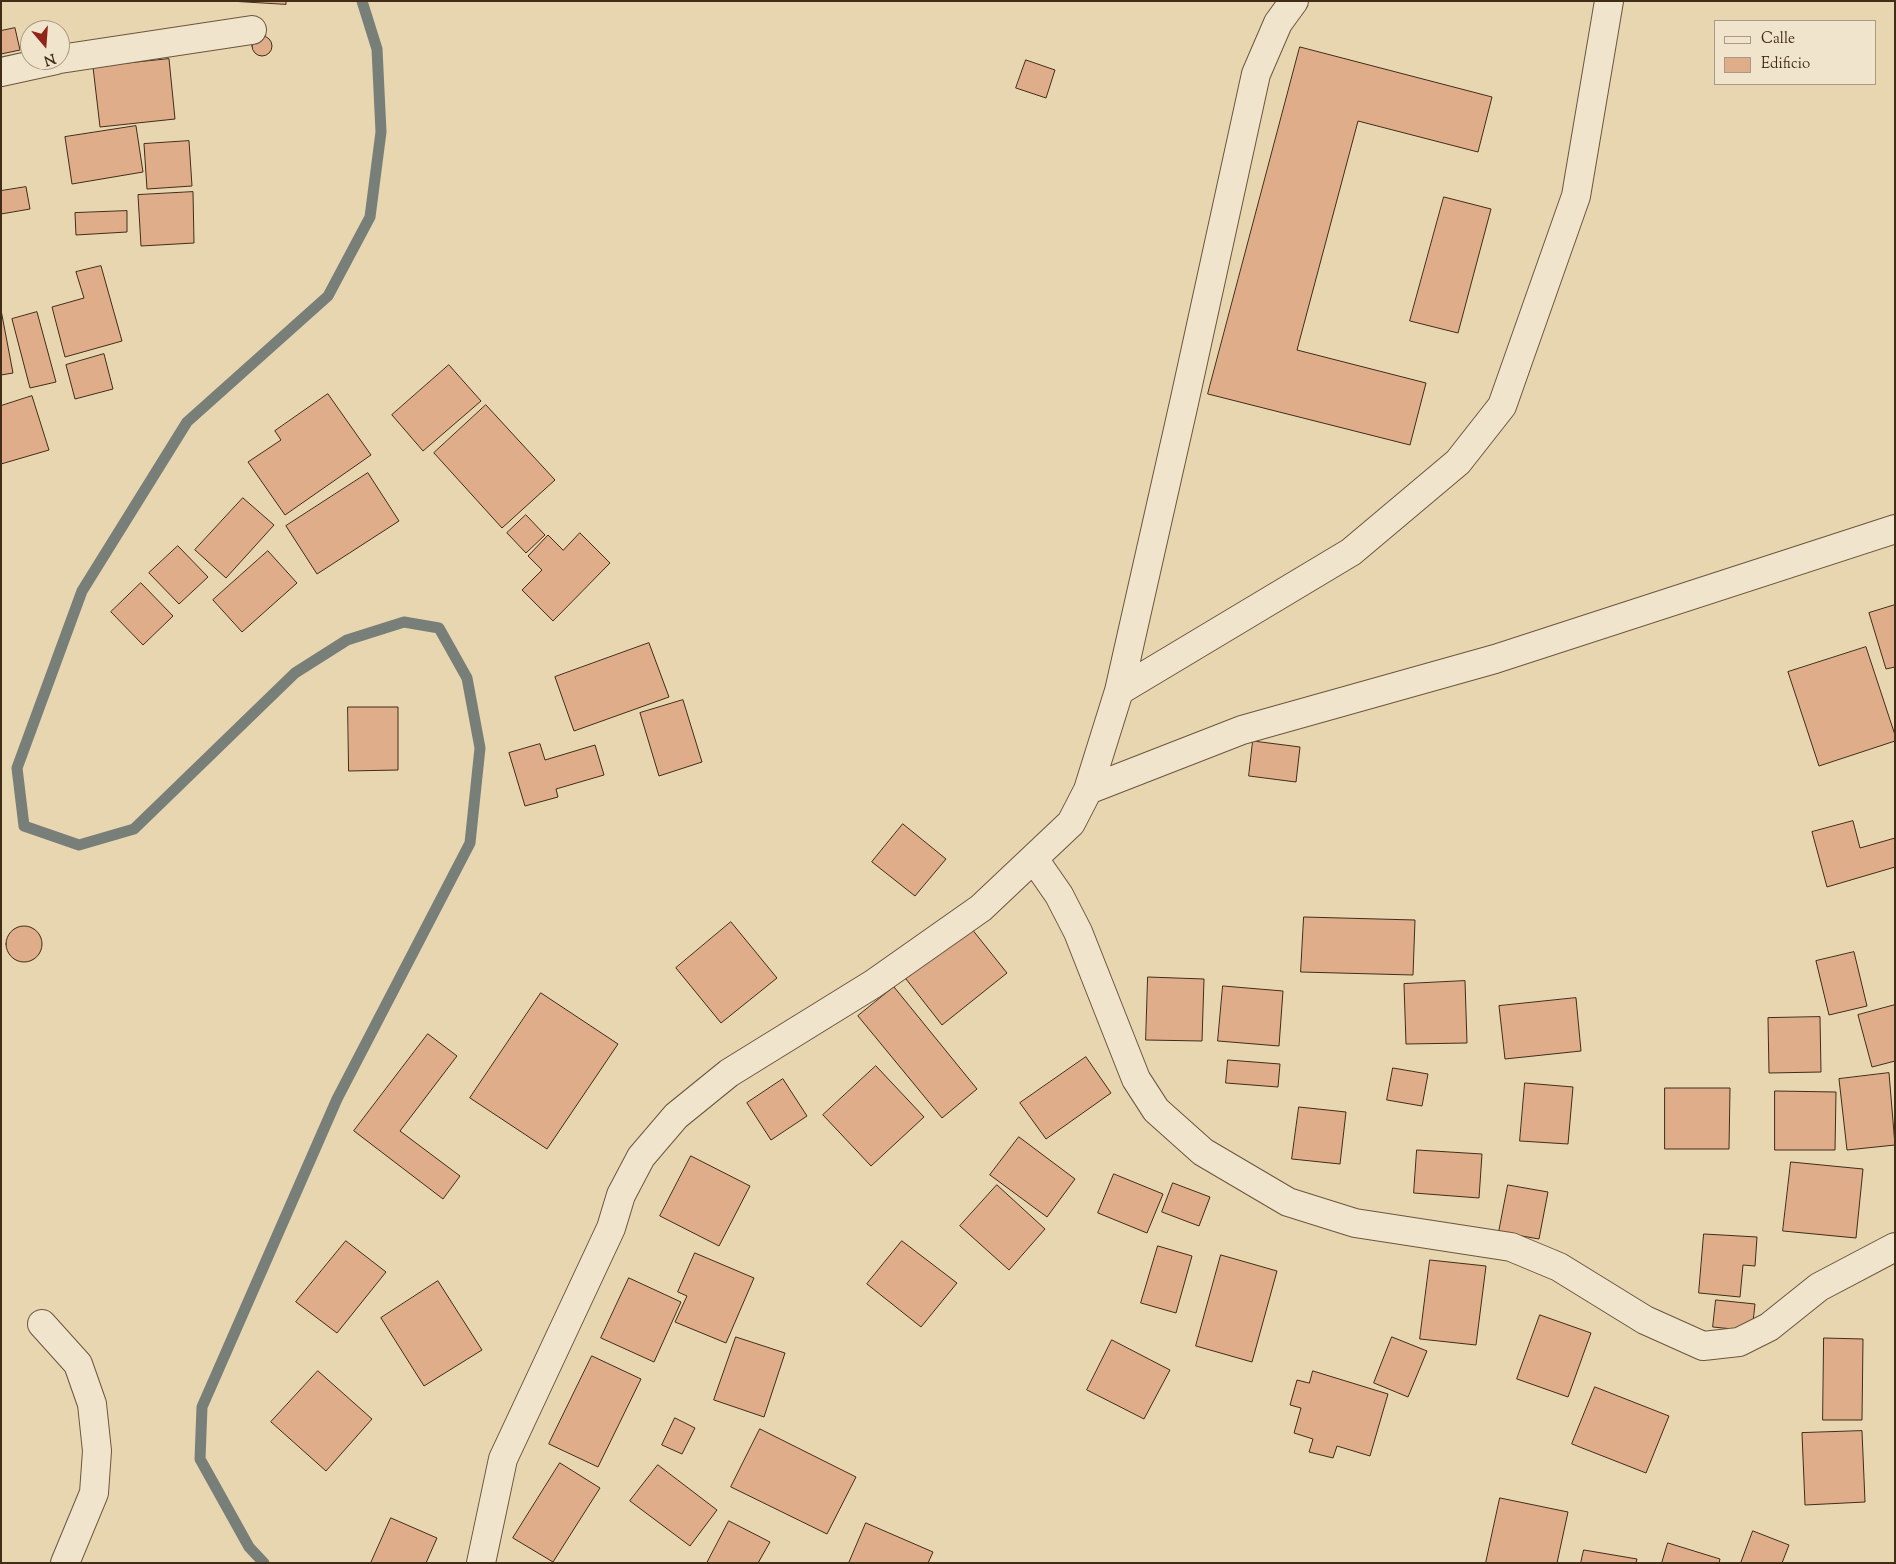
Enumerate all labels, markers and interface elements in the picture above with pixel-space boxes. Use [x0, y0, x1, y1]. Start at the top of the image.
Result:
north arrow [20, 20, 70, 70]
legend [1714, 20, 1876, 85]
text: Calle [1761, 29, 1795, 50]
text: N [41, 47, 58, 70]
text: Edificio [1761, 54, 1810, 75]

